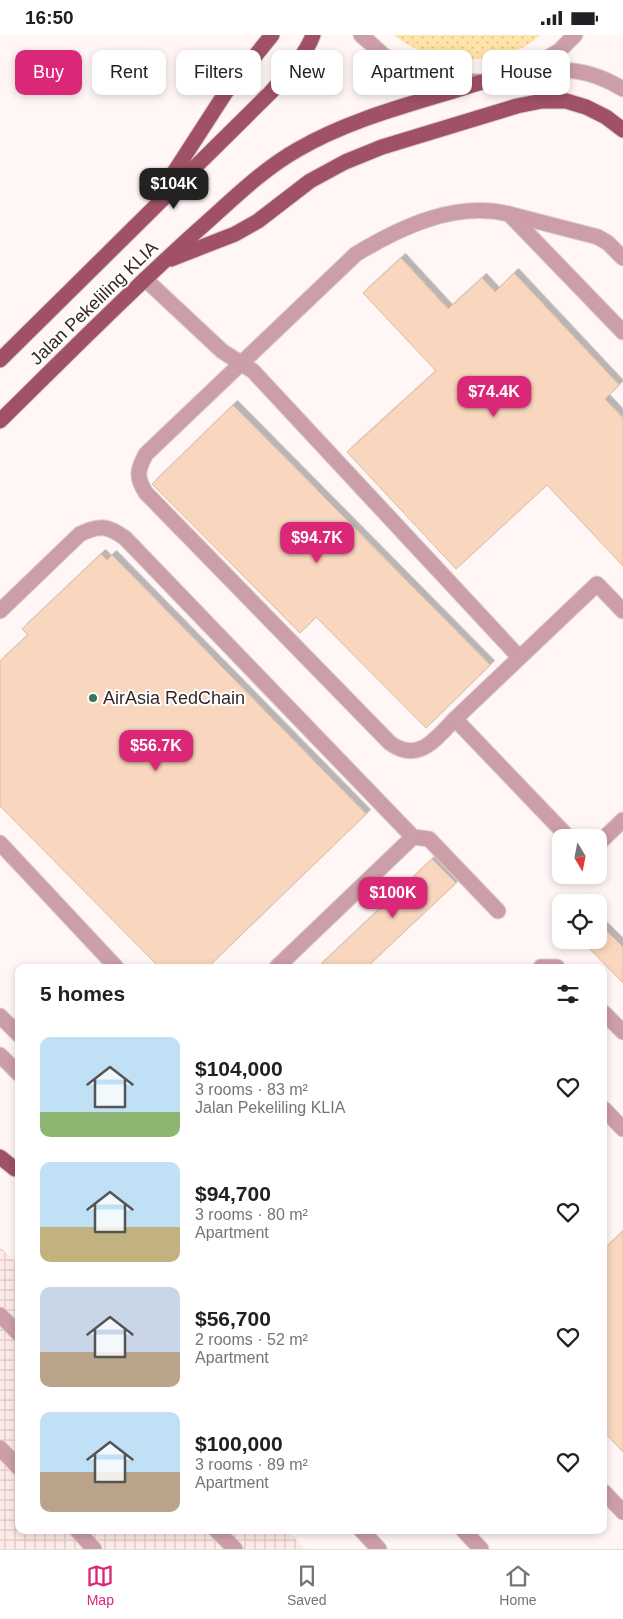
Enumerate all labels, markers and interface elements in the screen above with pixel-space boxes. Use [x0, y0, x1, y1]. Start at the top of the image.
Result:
text: 16:50 [25, 7, 74, 28]
chip: Buy [15, 50, 82, 95]
chip: Rent [92, 50, 166, 95]
chip: Filters [176, 50, 261, 95]
chip: New [271, 50, 343, 95]
chip: Apartment [353, 50, 472, 95]
chip: House [482, 50, 570, 95]
pin: $104K [139, 167, 209, 210]
text: $104K [150, 175, 198, 192]
street label: Jalan Pekeliling KLIA [26, 237, 162, 369]
pin: $74.4K [453, 375, 535, 418]
text: $74.4K [468, 383, 520, 400]
pin: $94.7K [276, 521, 358, 564]
text: $94.7K [291, 529, 343, 546]
place label: AirAsia RedChain [103, 688, 245, 708]
marker: AirAsia RedChain [87, 692, 99, 704]
pin: $56.7K [115, 729, 197, 772]
text: $56.7K [130, 737, 182, 754]
north arrow [552, 829, 608, 884]
map controls [552, 829, 607, 949]
pin: $100K [358, 877, 428, 919]
text: $100K [369, 884, 417, 901]
button: locate [552, 894, 607, 949]
icon: filters [554, 980, 582, 1008]
text: 5 homes [40, 982, 125, 1005]
icon: home [80, 1057, 140, 1117]
text: $104,000 [195, 1057, 283, 1080]
icon: heart [554, 1073, 582, 1101]
text: 3 rooms · 83 m² [195, 1081, 308, 1098]
text: Jalan Pekeliling KLIA [195, 1099, 345, 1116]
icon: home [80, 1182, 140, 1242]
text: $94,700 [195, 1182, 271, 1205]
icon: heart [554, 1198, 582, 1226]
text: 3 rooms · 80 m² [195, 1206, 308, 1223]
text: Apartment [195, 1224, 269, 1241]
icon: home [80, 1307, 140, 1367]
text: $56,700 [195, 1307, 271, 1330]
icon: heart [554, 1323, 582, 1351]
text: 2 rooms · 52 m² [195, 1331, 308, 1348]
text: Apartment [195, 1349, 269, 1366]
icon: home [80, 1432, 140, 1492]
text: $100,000 [195, 1432, 283, 1455]
icon: heart [554, 1448, 582, 1476]
text: 3 rooms · 89 m² [195, 1456, 308, 1473]
text: Apartment [195, 1474, 269, 1491]
tab: Map [86, 1562, 114, 1608]
tab: Saved [287, 1562, 327, 1608]
tab: Home [499, 1562, 537, 1608]

